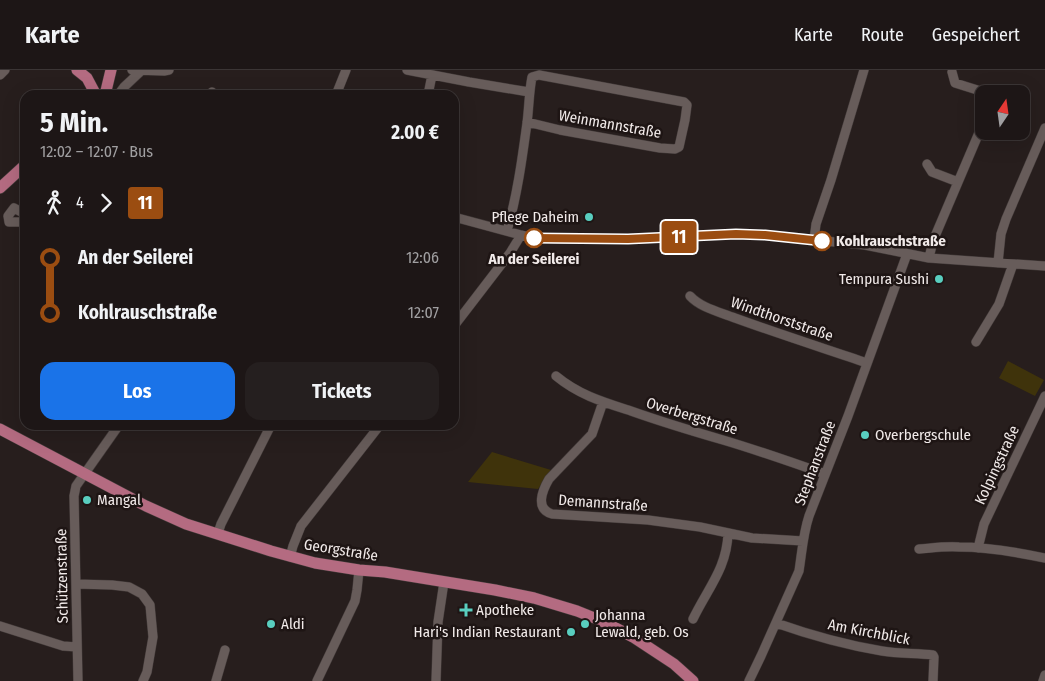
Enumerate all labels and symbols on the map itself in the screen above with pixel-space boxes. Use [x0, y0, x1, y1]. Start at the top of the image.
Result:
north arrow [975, 85, 1030, 140]
street label: Weinmannstraße [557, 106, 663, 142]
place label: Pflege Daheim [491, 208, 579, 226]
marker: Pflege Daheim [583, 211, 595, 223]
line badge: 11 [656, 221, 702, 253]
marker: An der Seilerei [524, 228, 544, 248]
marker: Kohlrauschstraße [812, 231, 832, 251]
place label: Kohlrauschstraße [836, 232, 946, 250]
place label: An der Seilerei [488, 250, 580, 268]
place label: Tempura Sushi [839, 270, 929, 288]
marker: Tempura Sushi [933, 273, 945, 285]
street label: Windthorststraße [729, 293, 835, 345]
street label: Overbergstraße [644, 394, 740, 438]
street label: Stephanstraße [791, 418, 839, 508]
street label: Kolpingstraße [971, 423, 1023, 507]
place label: Overbergschule [875, 426, 971, 444]
marker: Overbergschule [859, 429, 871, 441]
place label: Mangal [97, 491, 141, 509]
street label: Demannstraße [558, 491, 648, 515]
marker: Mangal [81, 494, 93, 506]
street label: Schützenstraße [52, 529, 72, 623]
street label: Georgstraße [303, 535, 379, 565]
place label: Apotheke [476, 601, 534, 619]
marker: Apotheke [460, 604, 472, 616]
place label: Johanna Lewald, geb. Os [595, 606, 689, 641]
place label: Aldi [281, 615, 305, 633]
street label: Am Kirchblick [827, 615, 911, 649]
marker: Aldi [265, 618, 277, 630]
marker: Johanna Lewald, geb. Os [579, 618, 591, 630]
place label: Hari's Indian Restaurant [414, 623, 561, 641]
marker: Hari's Indian Restaurant [565, 626, 577, 638]

